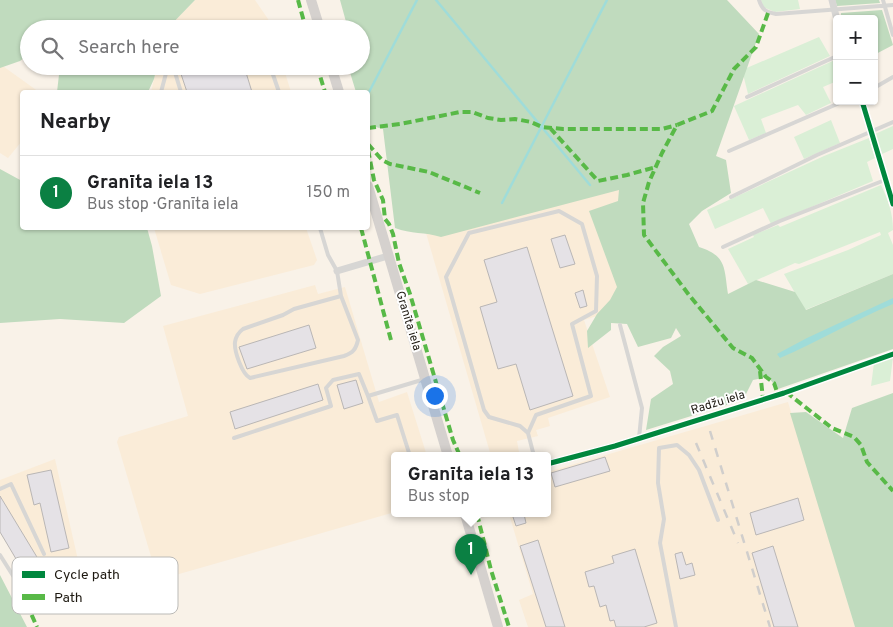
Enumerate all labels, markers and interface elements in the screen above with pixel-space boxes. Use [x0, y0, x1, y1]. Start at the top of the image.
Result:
map controls [833, 15, 878, 105]
button: + [833, 15, 878, 60]
search box [20, 20, 370, 75]
icon: search [38, 34, 66, 62]
text: Search here [78, 36, 180, 60]
button: − [833, 60, 878, 105]
text: Nearby [40, 109, 111, 136]
text: Granīta iela 13 [87, 171, 213, 195]
text: 1 [53, 183, 59, 203]
text: 150 m [307, 183, 350, 203]
text: Bus stop · Granīta iela [87, 195, 238, 215]
street label: Granīta iela [391, 289, 425, 353]
your location [422, 383, 448, 409]
street label: Radžu iela [689, 387, 747, 419]
popup [391, 452, 551, 517]
text: Granīta iela 13 [408, 463, 534, 487]
text: Bus stop [408, 487, 470, 507]
pin: 1 [455, 534, 487, 575]
legend [12, 557, 178, 614]
text: Cycle path [54, 567, 120, 584]
text: Path [54, 590, 83, 607]

